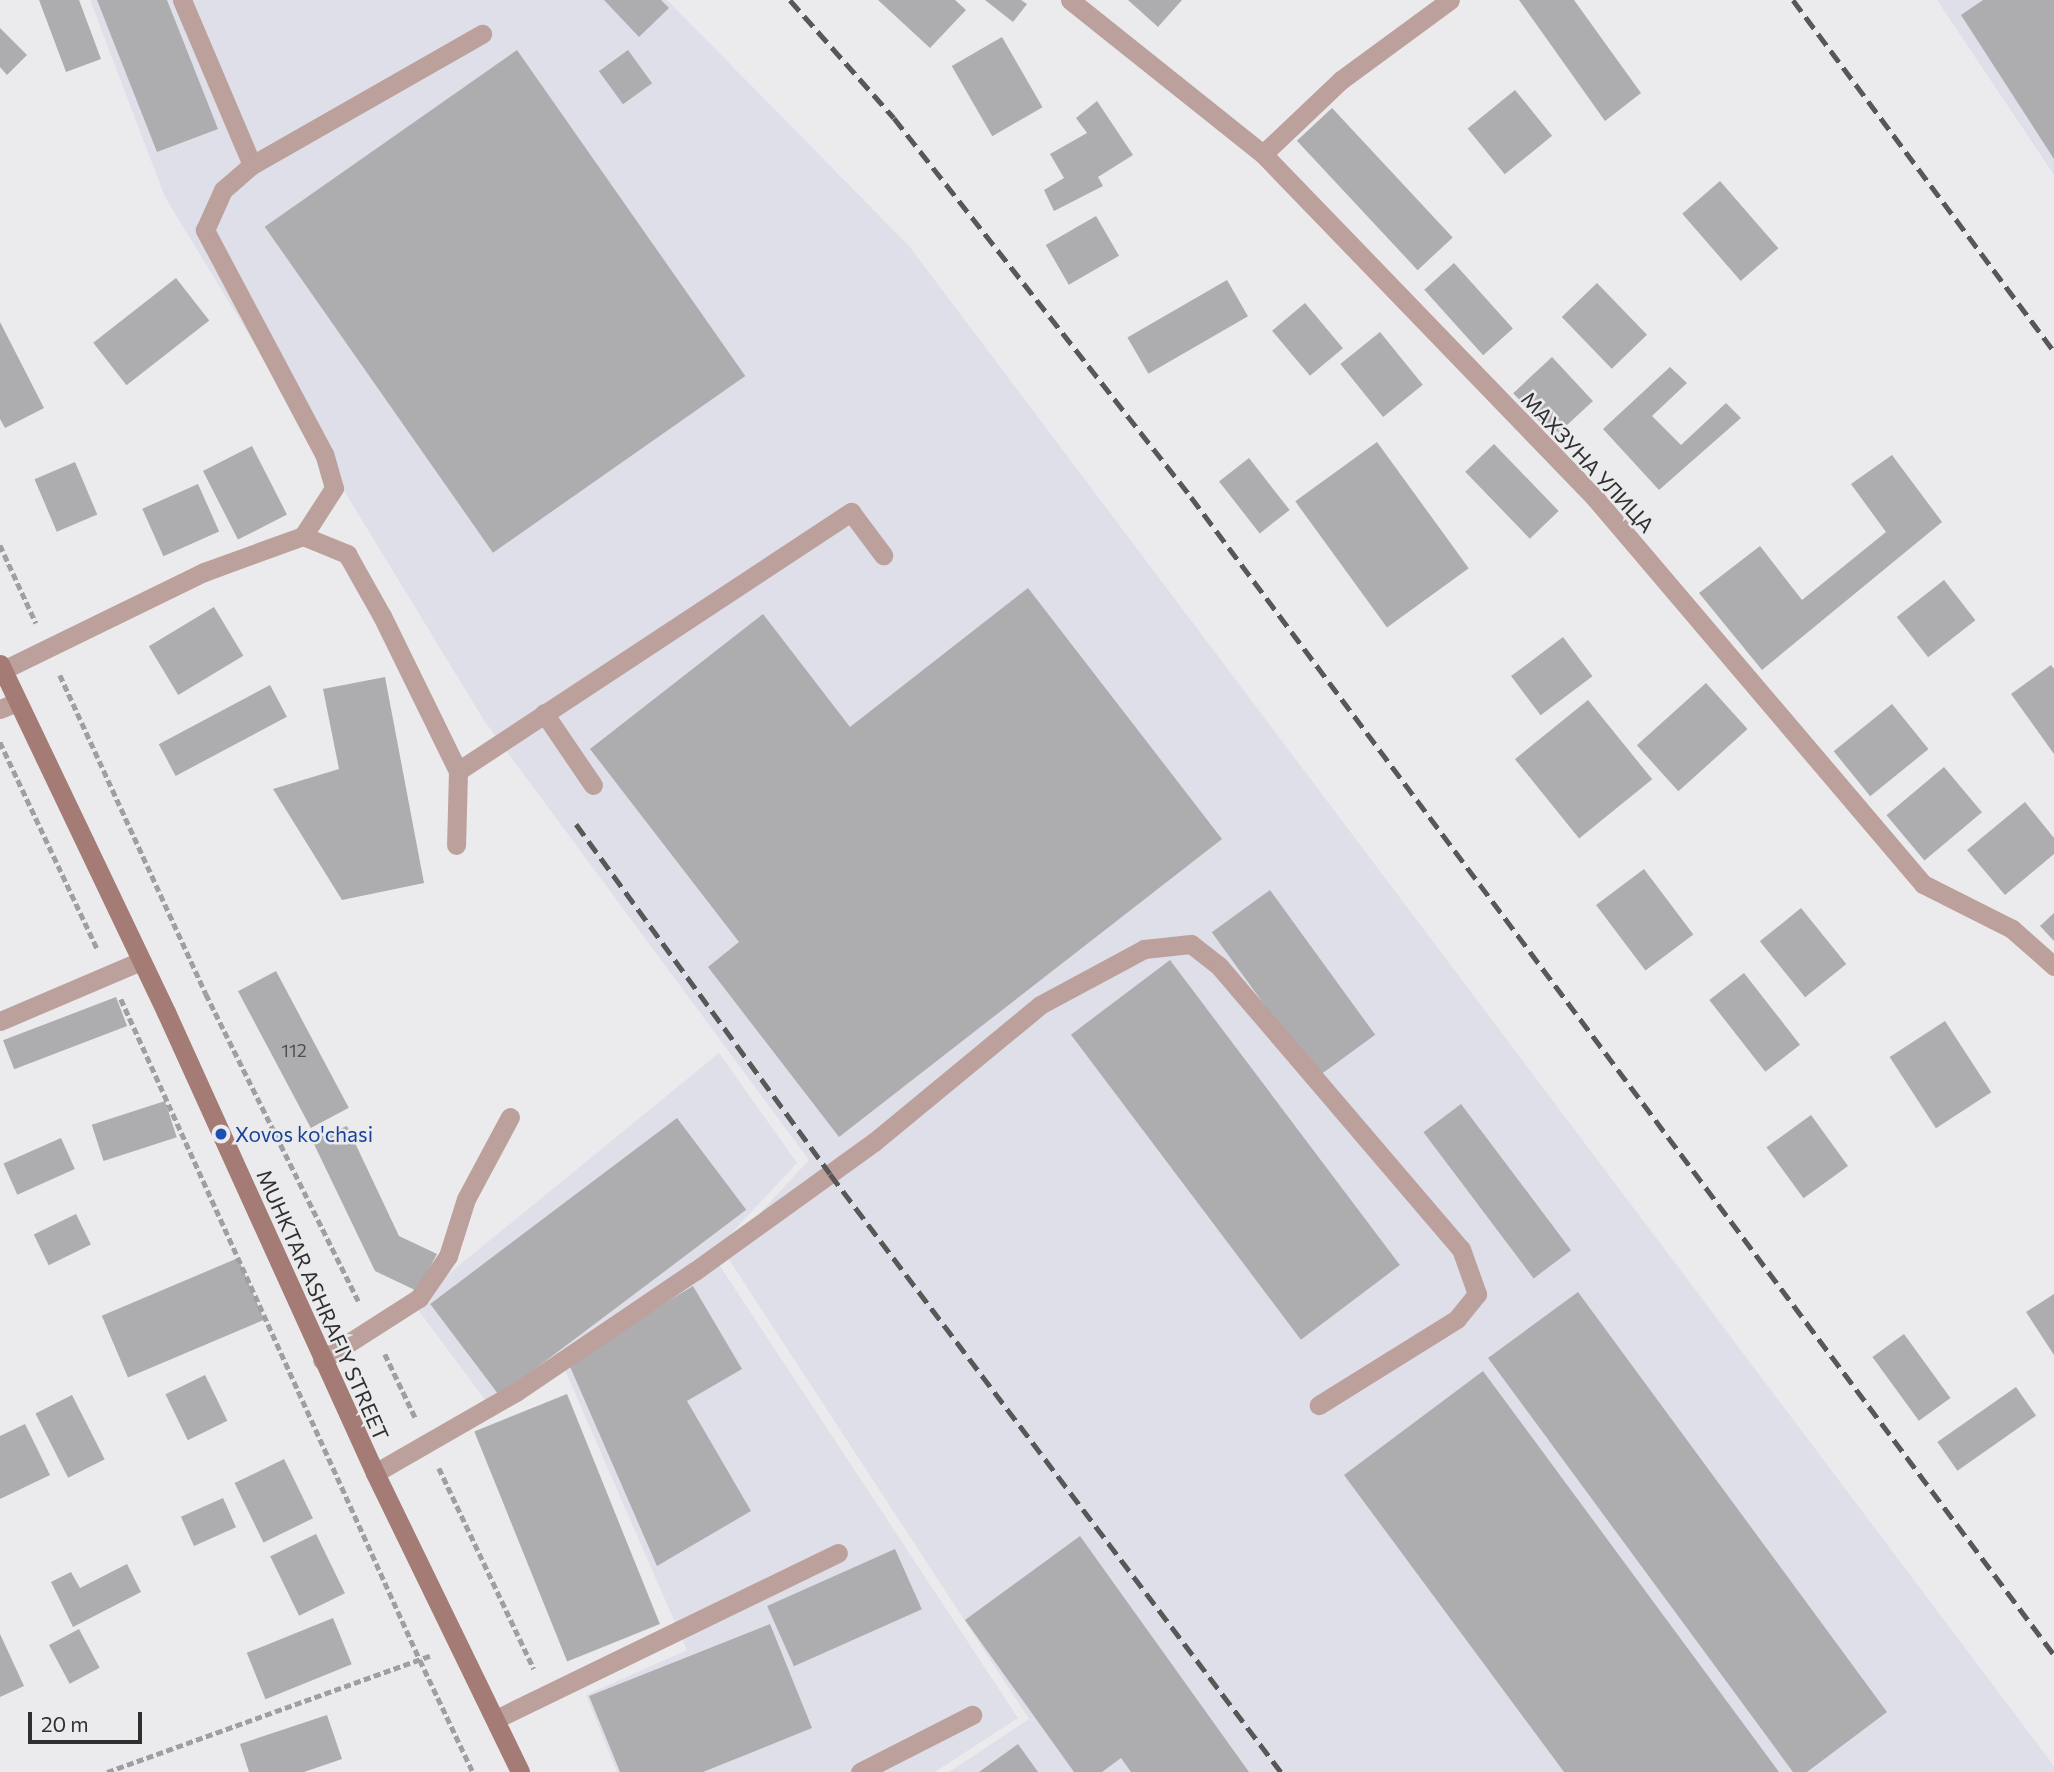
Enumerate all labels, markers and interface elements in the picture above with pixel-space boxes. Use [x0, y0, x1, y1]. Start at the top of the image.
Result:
street label: МАХЗУНА УЛИЦА [1516, 386, 1660, 538]
house number: 112 [281, 1039, 307, 1061]
place label: Xovos ko'chasi [235, 1121, 373, 1147]
marker: Xovos ko'chasi [213, 1126, 229, 1142]
street label: MUHKTAR ASHRAFIY STREET [252, 1166, 394, 1444]
scale bar [32, 1698, 145, 1742]
text: 20 m [41, 1711, 89, 1736]

